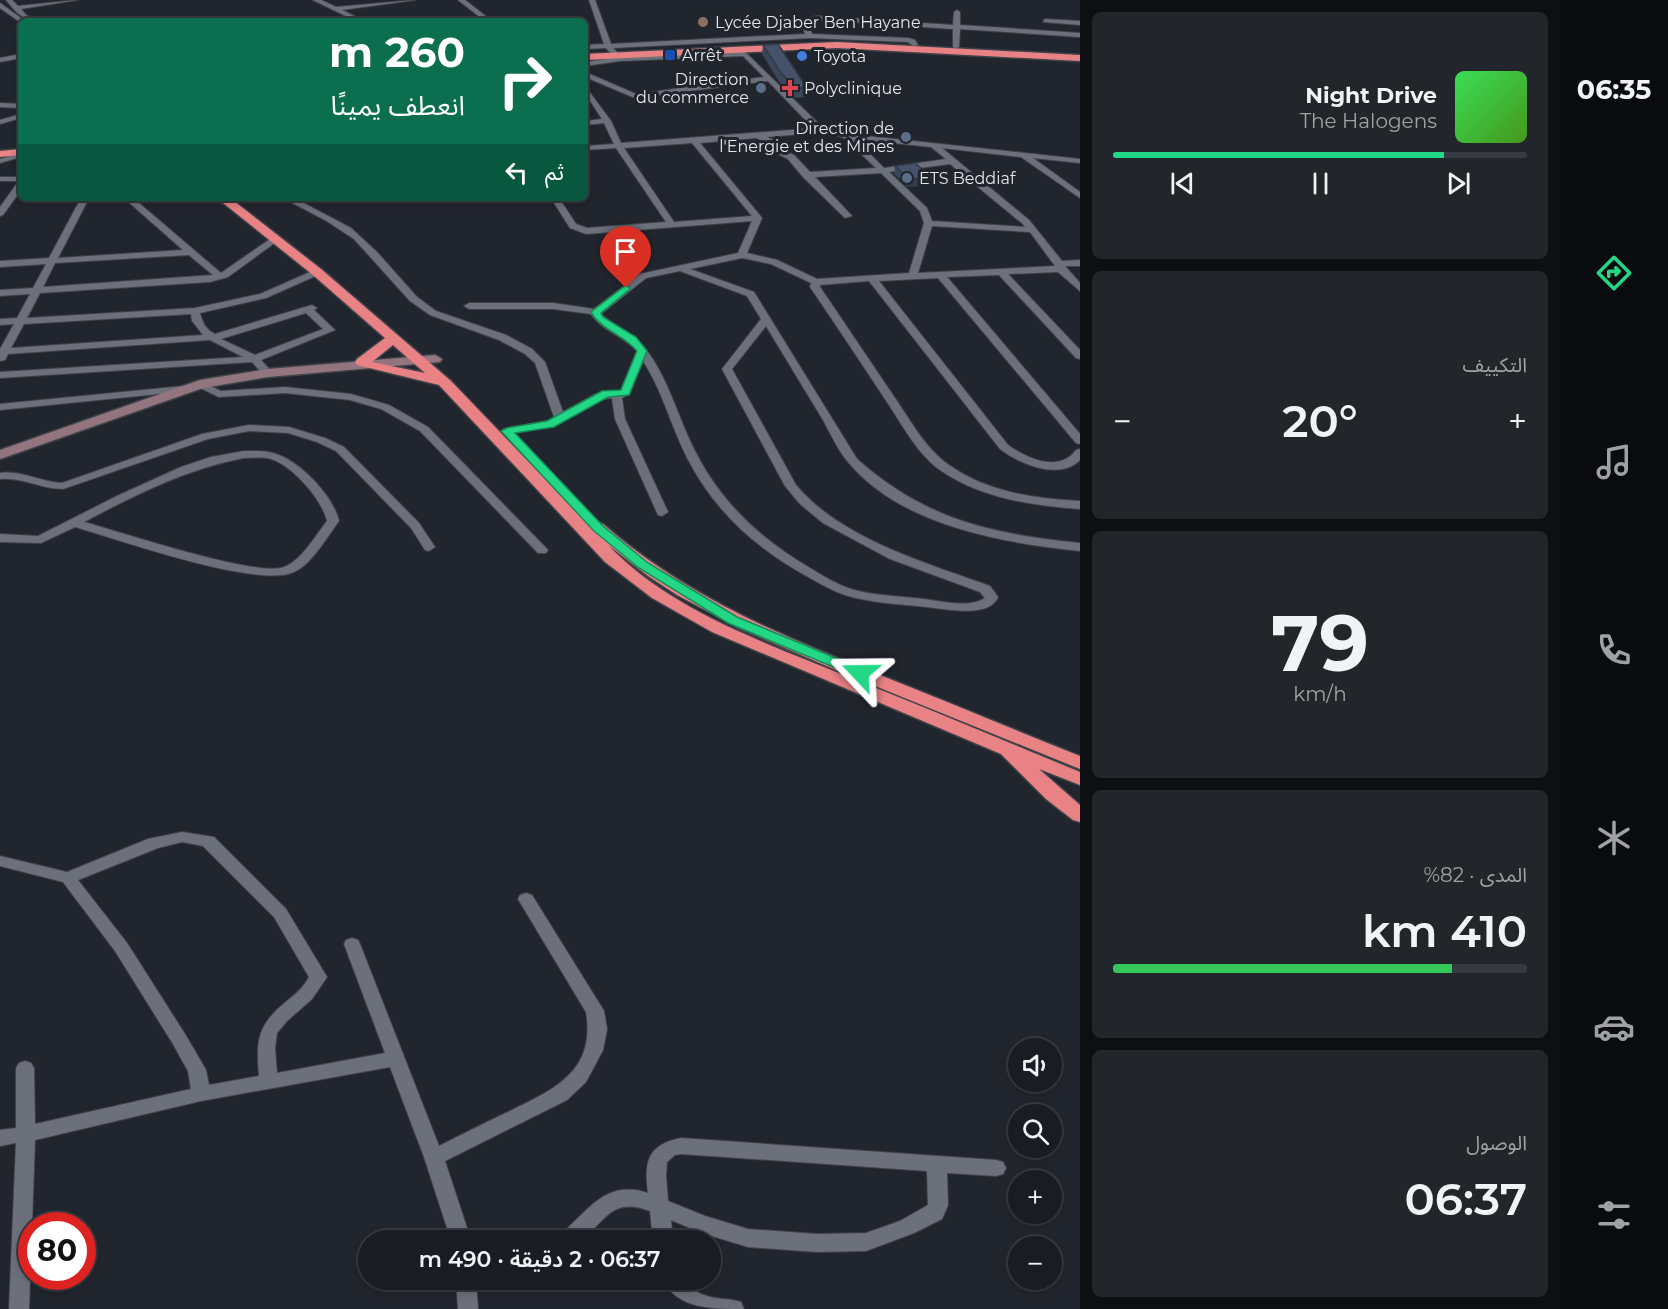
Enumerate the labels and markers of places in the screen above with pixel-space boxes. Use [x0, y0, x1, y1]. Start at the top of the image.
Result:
place label: Lycée Djaber Ben Hayane [715, 13, 921, 32]
marker: Lycée Djaber Ben Hayane [696, 15, 710, 29]
place label: Arrêt [682, 46, 723, 65]
place label: Toyota [814, 47, 866, 66]
marker: Arrêt [663, 48, 677, 62]
marker: Toyota [795, 49, 809, 63]
place label: Direction du commerce [636, 70, 749, 107]
marker: Polyclinique [781, 79, 799, 97]
place label: Polyclinique [804, 79, 902, 98]
marker: Direction du commerce [754, 81, 768, 95]
place label: Direction de l'Energie et des Mines [719, 119, 894, 156]
marker: Direction de l'Energie et des Mines [899, 130, 913, 144]
place label: ETS Beddiaf [919, 169, 1016, 188]
marker: ETS Beddiaf [900, 171, 914, 185]
pin [600, 226, 651, 288]

